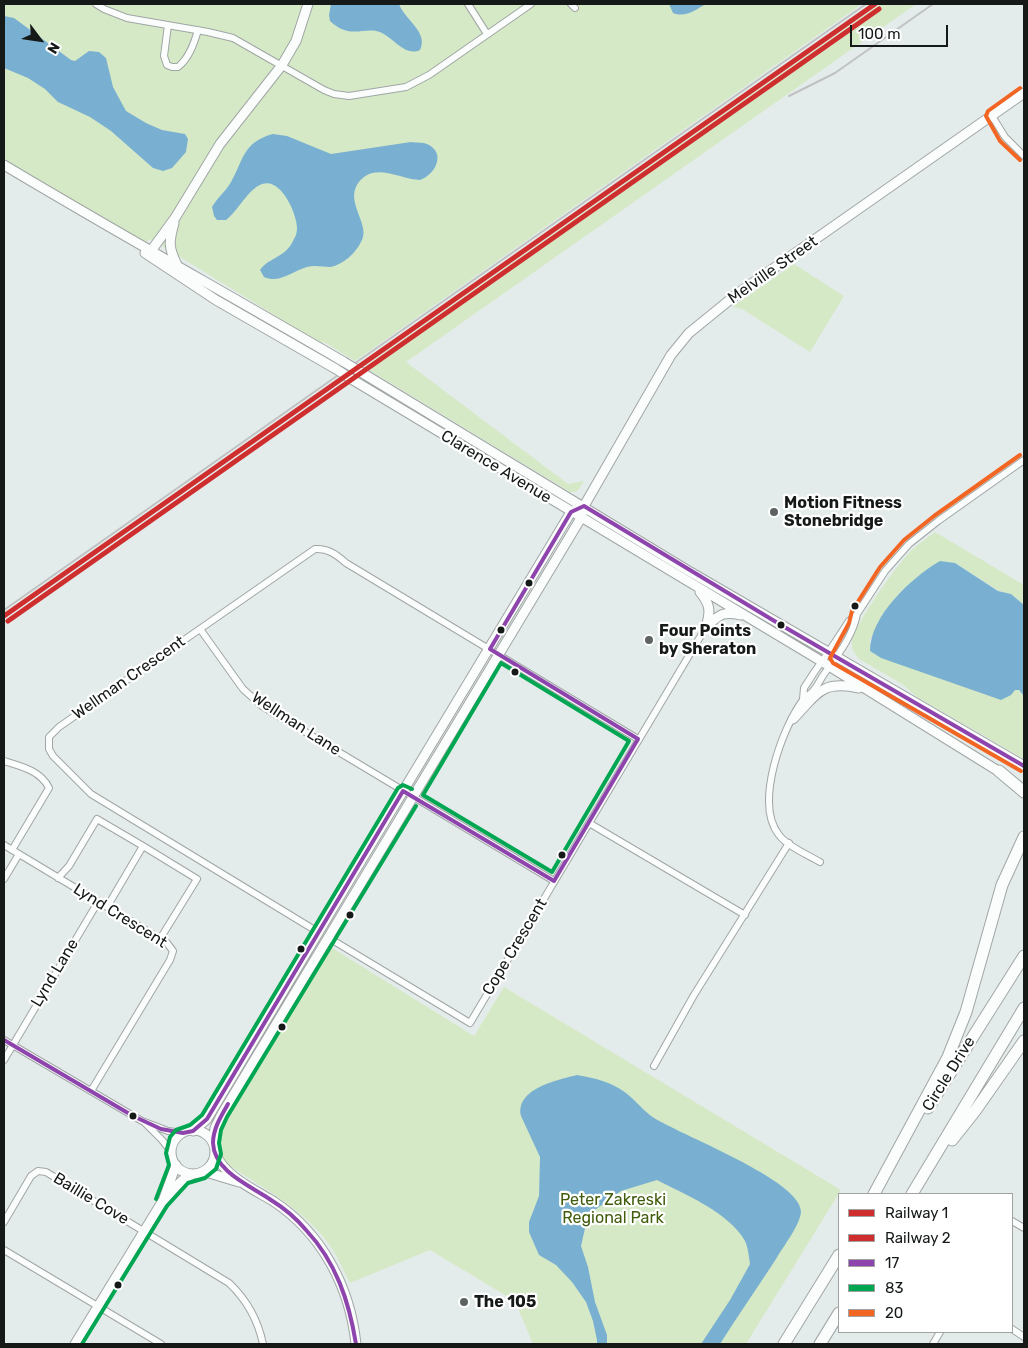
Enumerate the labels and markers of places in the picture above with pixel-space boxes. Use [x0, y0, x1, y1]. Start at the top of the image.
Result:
place label: Motion Fitness Stonebridge [784, 493, 902, 531]
marker: Motion Fitness Stonebridge [768, 506, 780, 518]
unlabelled marker [524, 578, 534, 588]
unlabelled marker [850, 601, 860, 611]
unlabelled marker [776, 620, 786, 630]
place label: Four Points by Sheraton [659, 621, 756, 659]
unlabelled marker [496, 625, 506, 635]
marker: Four Points by Sheraton [643, 634, 655, 646]
unlabelled marker [510, 667, 520, 677]
unlabelled marker [557, 850, 567, 860]
unlabelled marker [345, 910, 355, 920]
unlabelled marker [296, 944, 306, 954]
unlabelled marker [277, 1022, 287, 1032]
unlabelled marker [128, 1111, 138, 1121]
unlabelled marker [113, 1280, 123, 1290]
place label: The 105 [474, 1292, 536, 1312]
marker: The 105 [458, 1296, 470, 1308]

